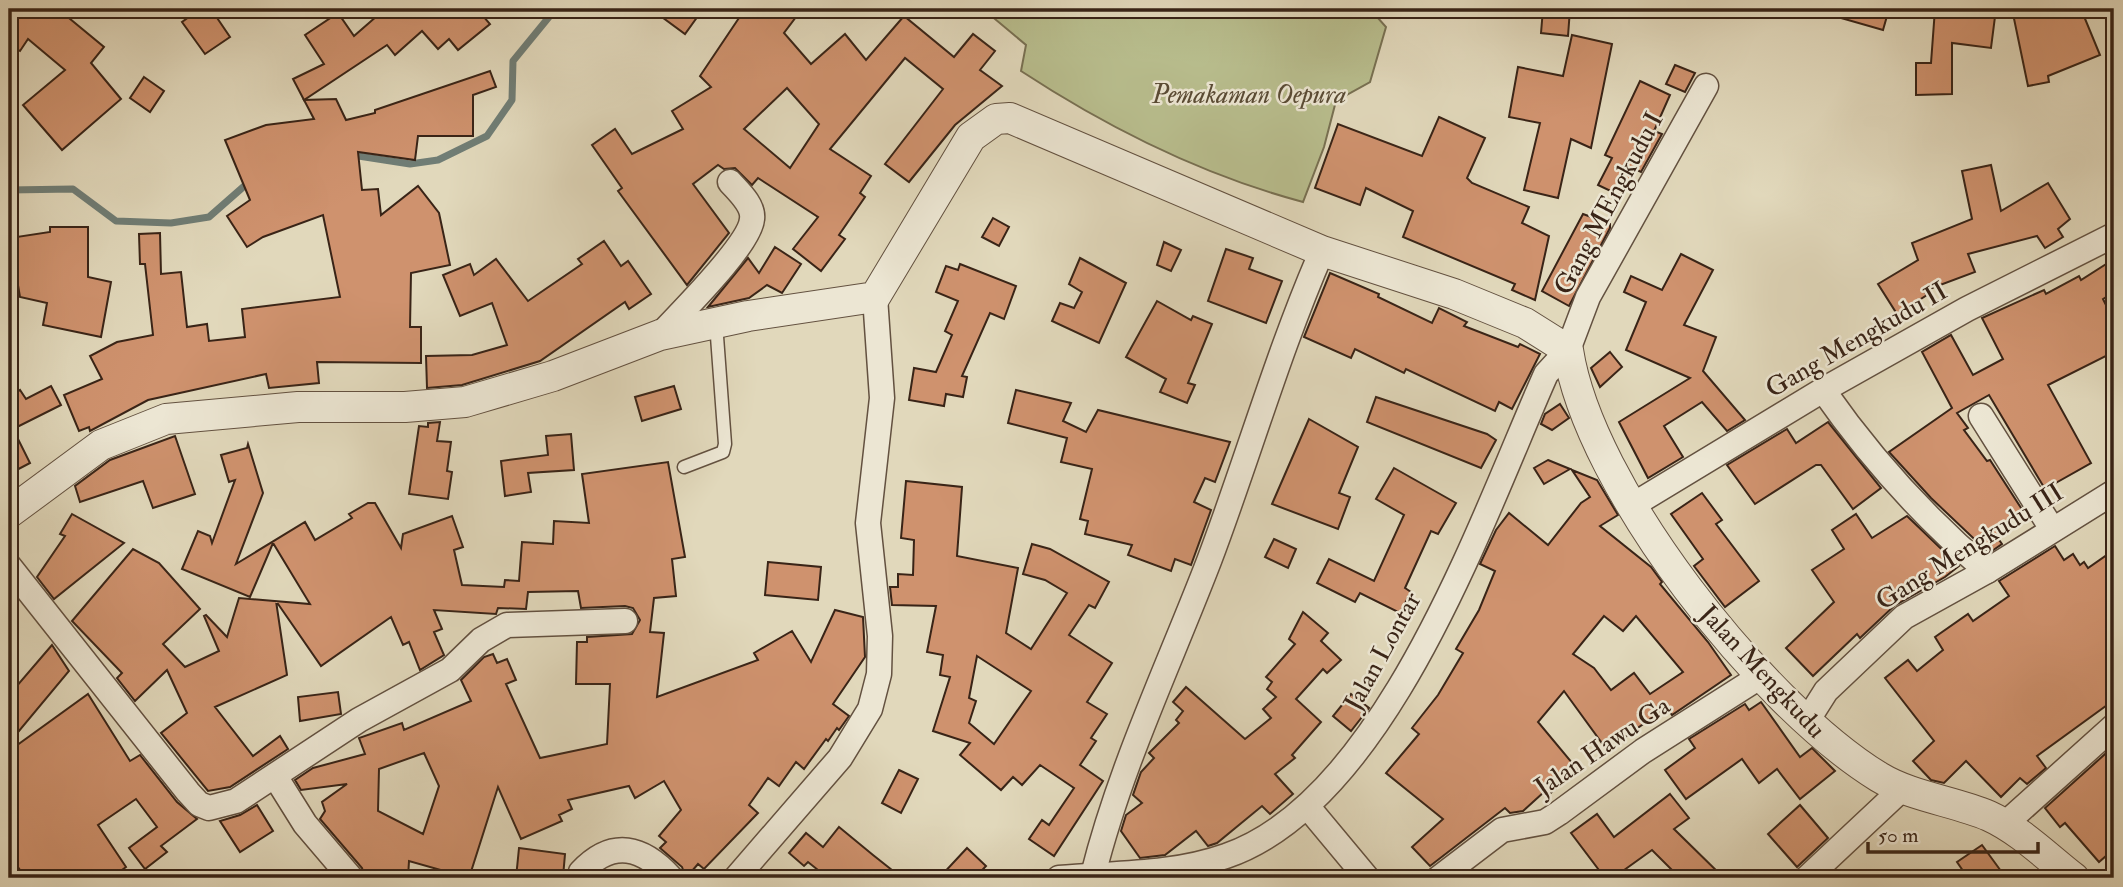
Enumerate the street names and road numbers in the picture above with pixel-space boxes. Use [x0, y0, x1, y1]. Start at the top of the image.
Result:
street label: Gang MEngkudu I [1547, 107, 1670, 300]
street label: Gang Mengkudu II [1760, 275, 1953, 405]
street label: Gang Mengkudu III [1870, 476, 2069, 617]
street label: Jalan Lontar [1337, 586, 1429, 717]
street label: Jalan Mengkudu [1692, 598, 1832, 745]
street label: Jalan Hawu Ga [1528, 690, 1676, 804]

